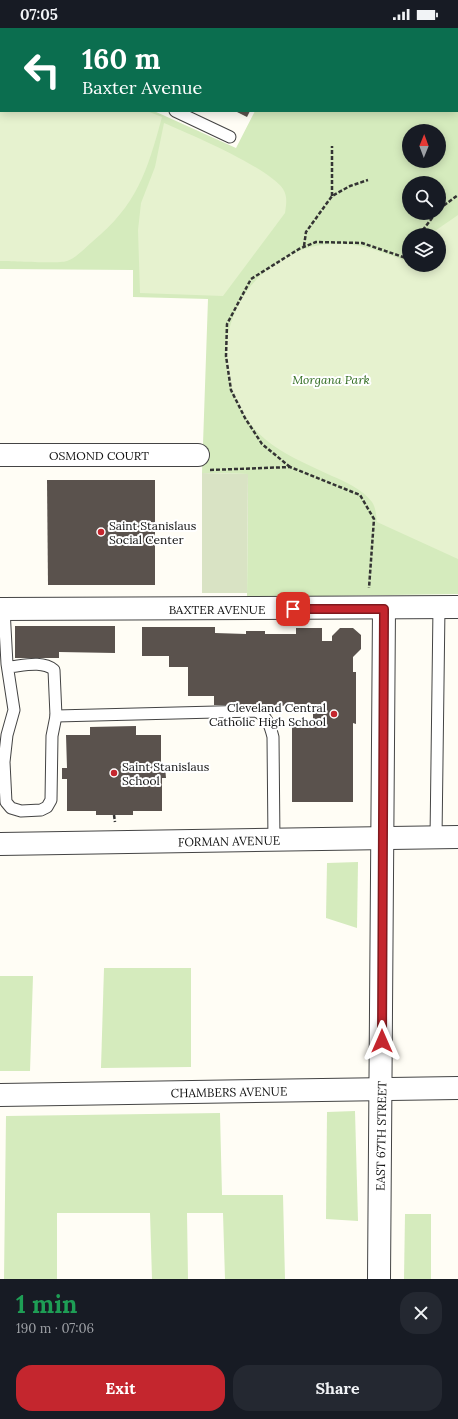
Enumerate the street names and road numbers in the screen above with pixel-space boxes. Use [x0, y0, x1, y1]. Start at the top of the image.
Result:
street label: OSMOND COURT [49, 448, 149, 463]
street label: BAXTER AVENUE [169, 602, 265, 617]
street label: FORMAN AVENUE [178, 833, 280, 849]
street label: EAST 67TH STREET [373, 1081, 389, 1191]
street label: CHAMBERS AVENUE [171, 1083, 287, 1101]

